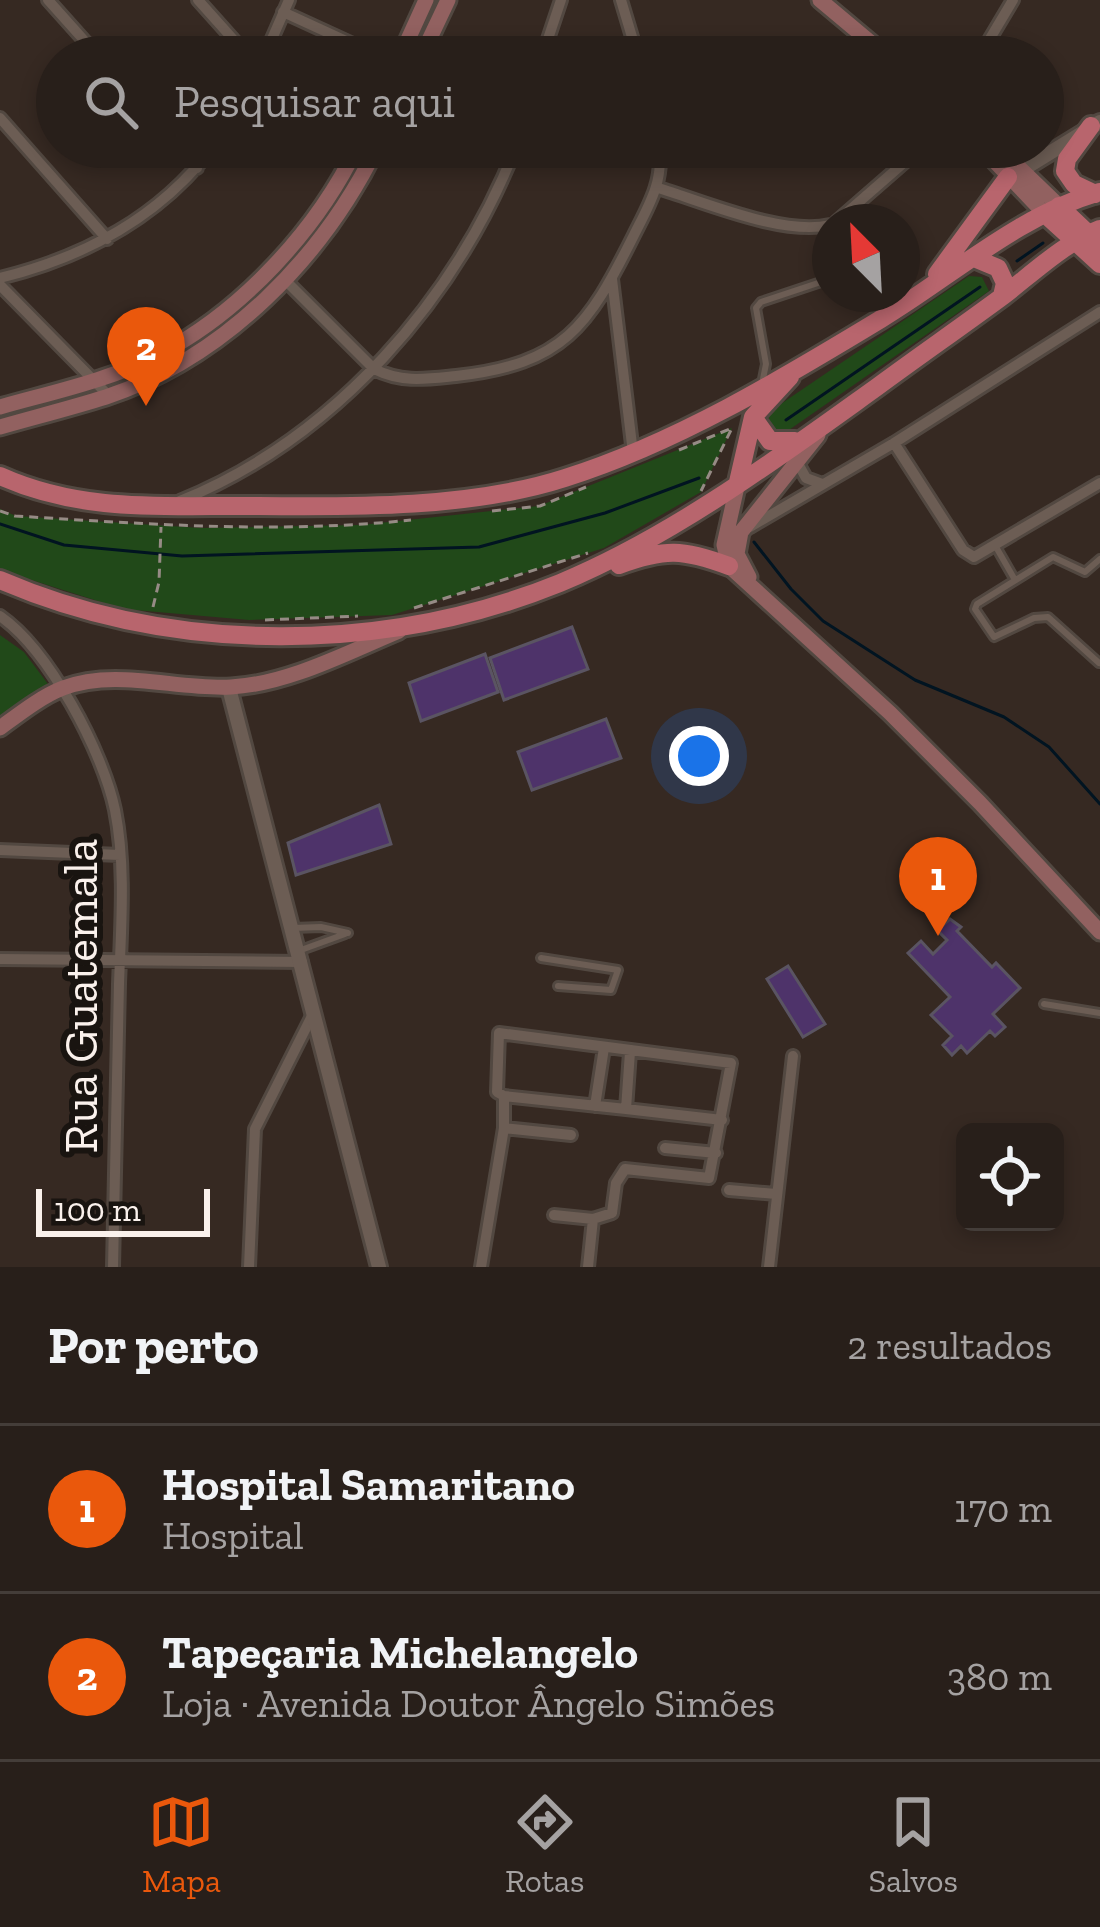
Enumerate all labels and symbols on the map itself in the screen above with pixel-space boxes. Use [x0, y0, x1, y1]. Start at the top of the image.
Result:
north arrow [812, 204, 920, 312]
pin: 2 [107, 307, 185, 406]
your location [669, 726, 729, 786]
pin: 1 [899, 837, 977, 936]
street label: Rua Guatemala [52, 839, 109, 1153]
scale bar [36, 1183, 210, 1236]

